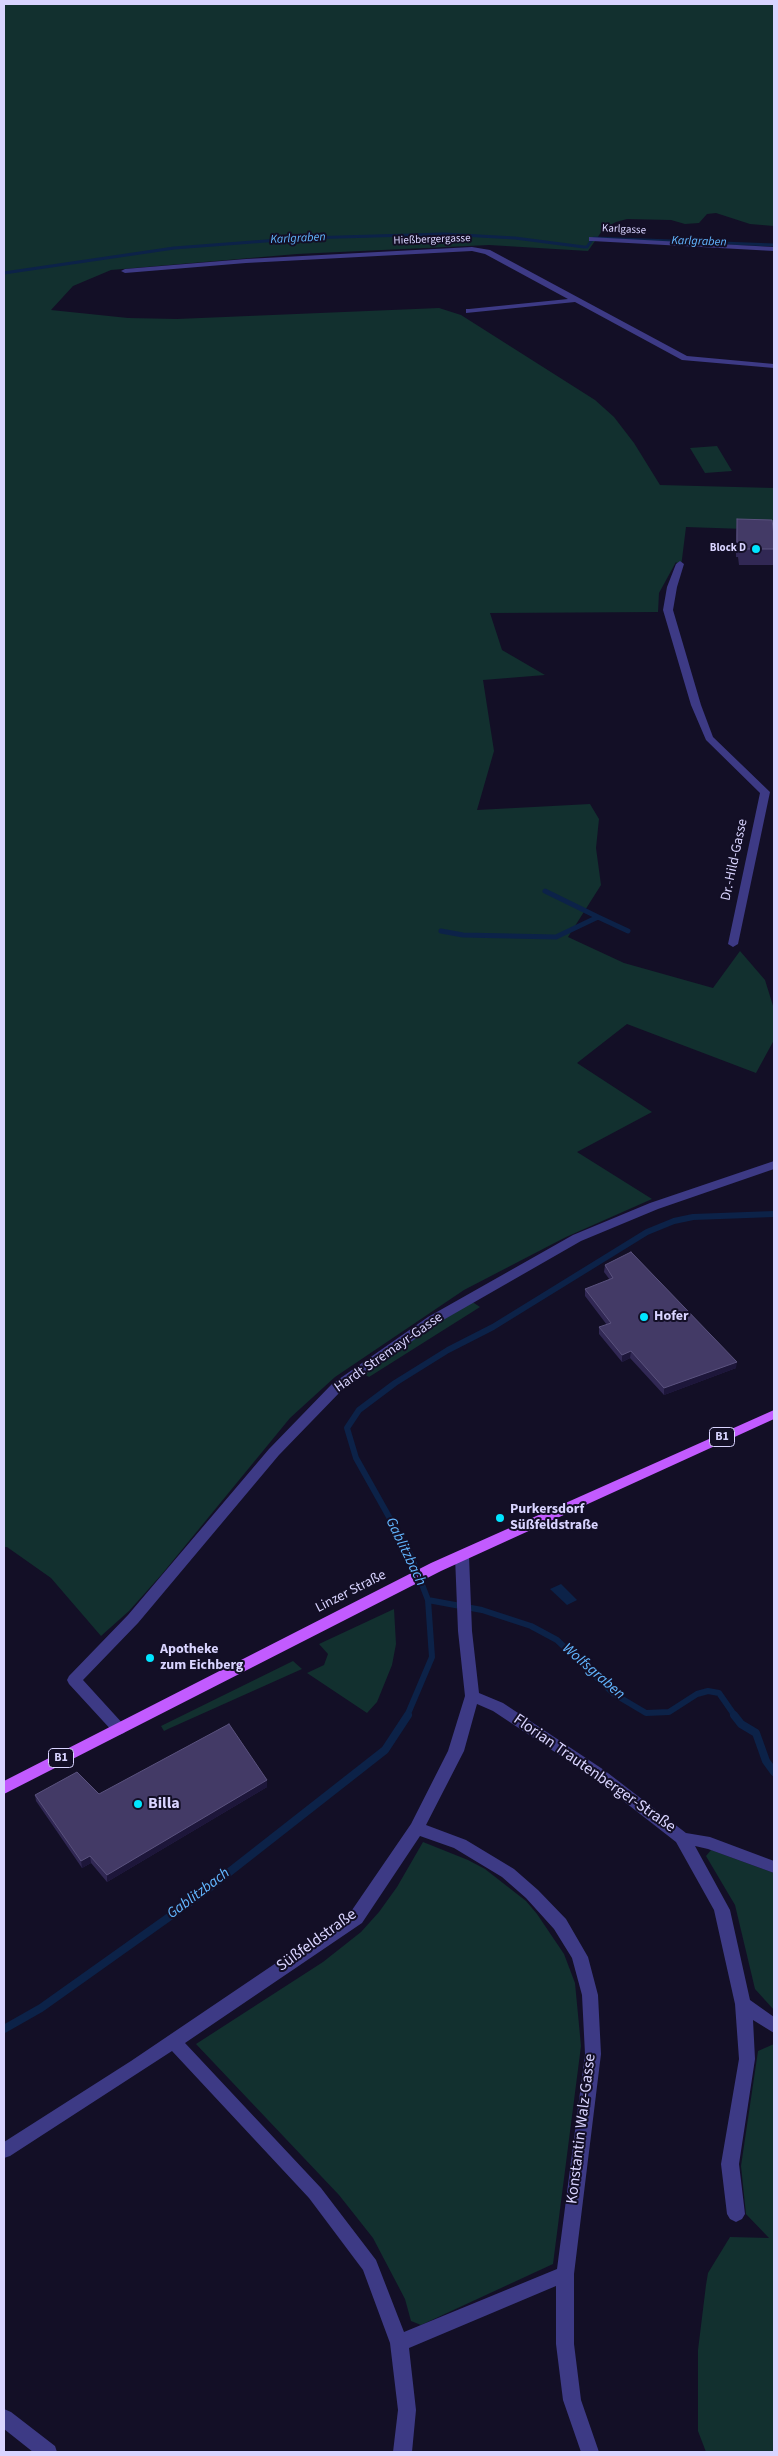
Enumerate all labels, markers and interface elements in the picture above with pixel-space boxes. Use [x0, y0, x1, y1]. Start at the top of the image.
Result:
street label: Karlgasse [602, 222, 646, 238]
water label: Karlgraben [270, 230, 326, 248]
street label: Hießbergergasse [393, 232, 471, 248]
water label: Karlgraben [671, 234, 727, 250]
place label: Block D [710, 542, 746, 556]
marker: Block D [750, 543, 762, 555]
street label: Dr.-Hild-Gasse [718, 818, 752, 902]
street label: Hardt Stremayr-Gasse [332, 1309, 446, 1397]
place label: Hofer [654, 1309, 689, 1325]
marker: Hofer [638, 1311, 650, 1323]
road number: B1 [710, 1428, 734, 1446]
place label: Purkersdorf Süßfeldstraße [510, 1502, 598, 1534]
marker: Purkersdorf Süßfeldstraße [494, 1512, 506, 1524]
water label: Gablitzbach [381, 1515, 429, 1589]
street label: Linzer Straße [313, 1567, 389, 1617]
water label: Wolfsgraben [558, 1640, 628, 1704]
place label: Apotheke zum Eichberg [160, 1642, 243, 1674]
marker: Apotheke zum Eichberg [144, 1652, 156, 1664]
street label: Florian Trautenberger-Straße [509, 1711, 679, 1837]
road number: B1 [48, 1749, 74, 1768]
place label: Billa [148, 1794, 180, 1814]
marker: Billa [132, 1798, 144, 1810]
water label: Gablitzbach [164, 1865, 234, 1923]
street label: Süßfeldstraße [273, 1906, 361, 1976]
street label: Konstantin Walz-Gasse [563, 2053, 601, 2205]

